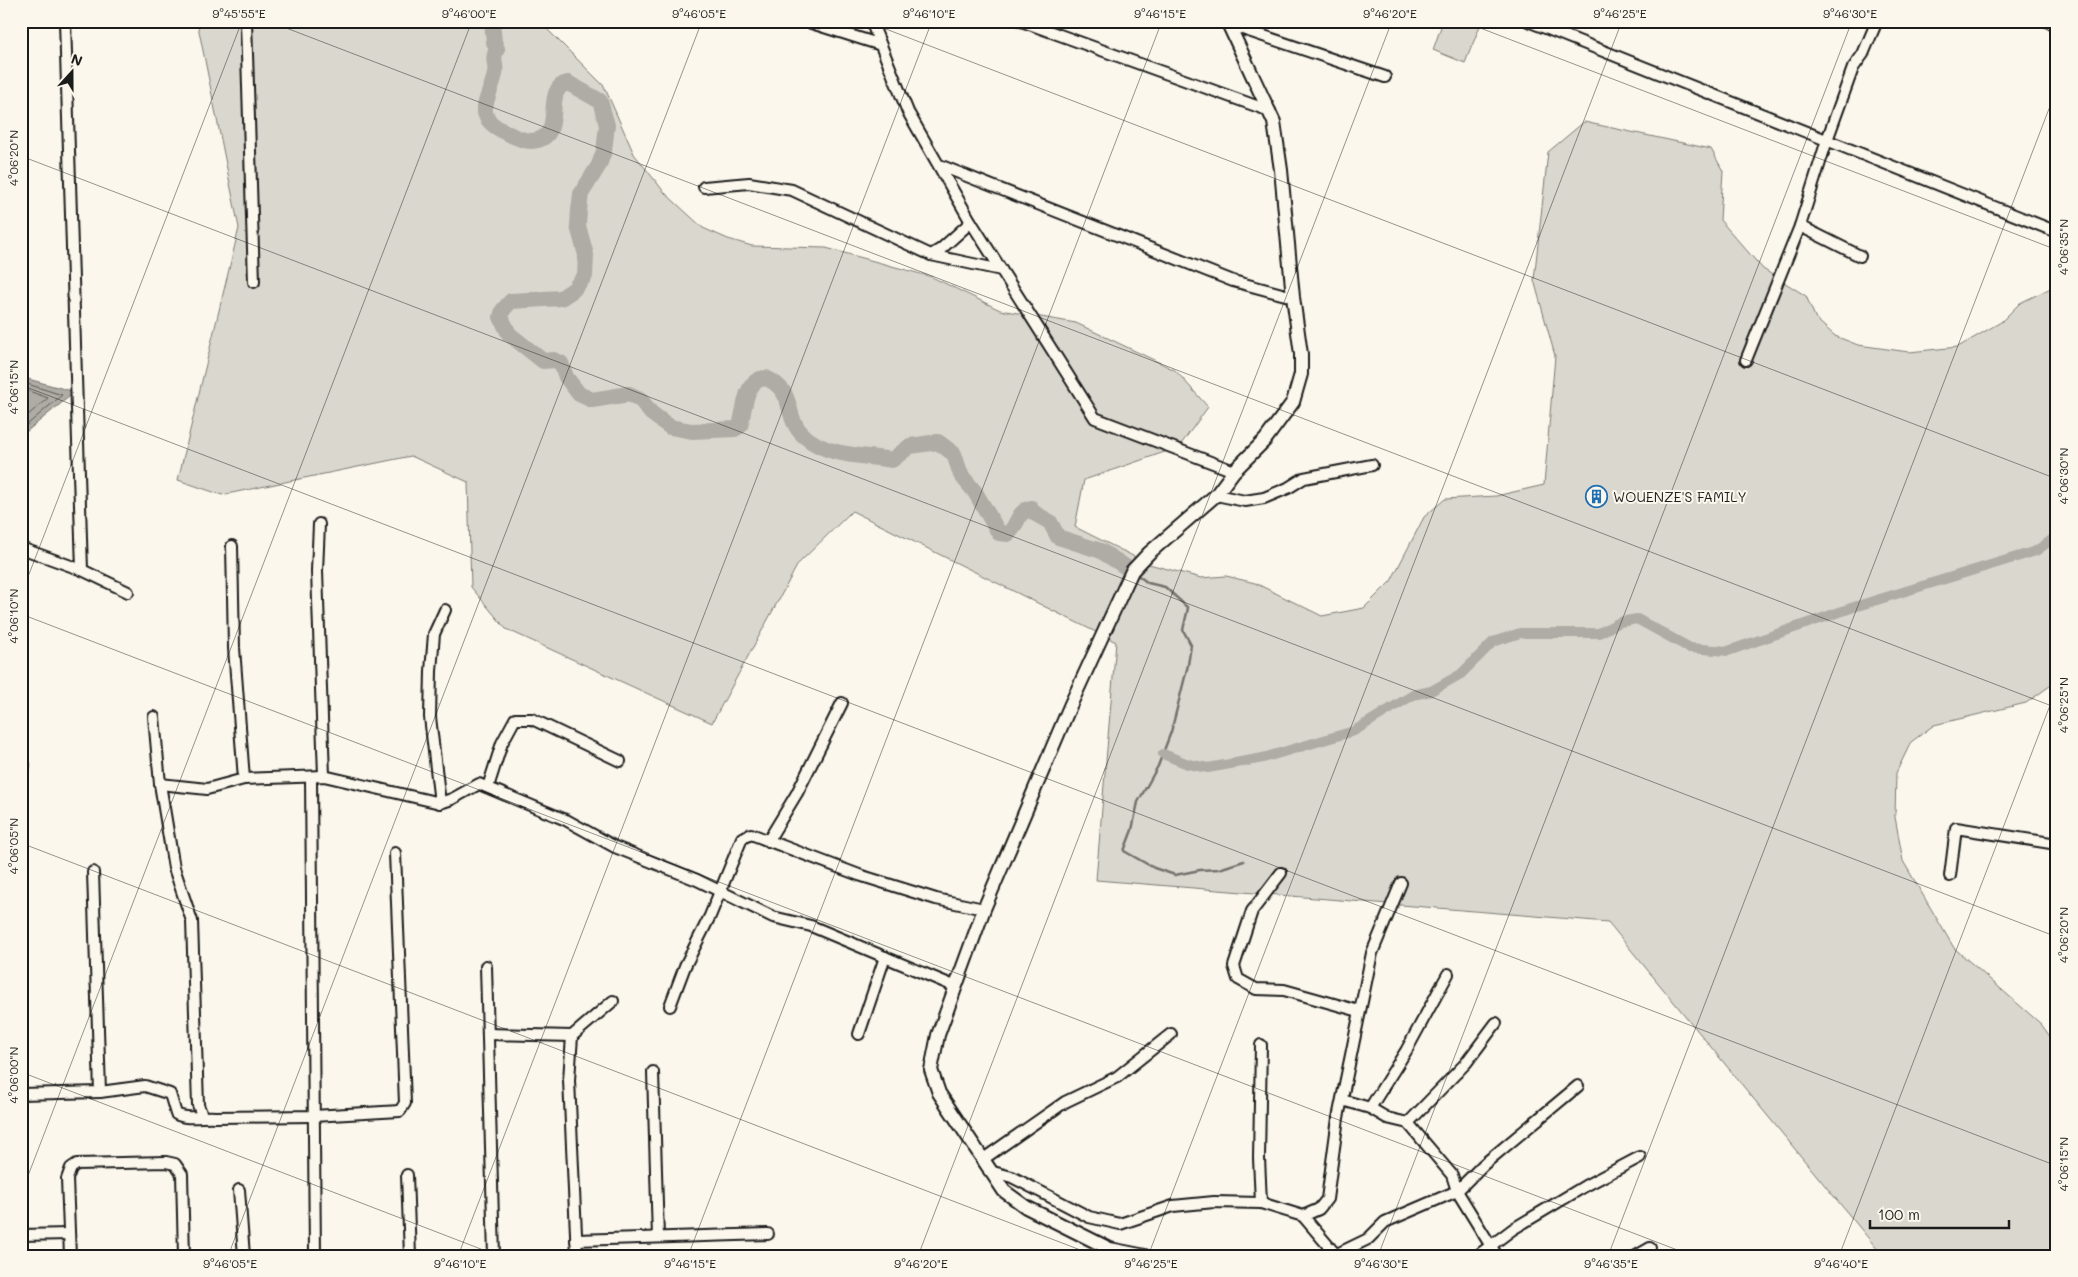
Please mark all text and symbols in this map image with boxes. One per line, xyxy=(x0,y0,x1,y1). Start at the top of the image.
text: 9°45'55"E xyxy=(212,5,266,21)
text: 9°46'00"E xyxy=(442,5,496,21)
text: 9°46'05"E xyxy=(672,5,726,21)
text: 9°46'10"E xyxy=(903,5,955,21)
text: 9°46'15"E xyxy=(1134,5,1186,21)
text: 9°46'20"E xyxy=(1363,5,1417,21)
text: 9°46'25"E xyxy=(1593,5,1647,21)
text: 9°46'30"E xyxy=(1823,5,1877,21)
north arrow xyxy=(48,48,98,98)
text: N xyxy=(68,49,85,70)
text: 4°06'20"N xyxy=(5,130,21,186)
text: 4°06'35"N xyxy=(2055,219,2071,275)
text: 4°06'15"N xyxy=(5,360,21,414)
text: 4°06'30"N xyxy=(2055,448,2071,504)
building icon: WOUENZE'S FAMILY xyxy=(1585,485,1609,509)
place label: WOUENZE'S FAMILY xyxy=(1613,487,1747,506)
text: 4°06'10"N xyxy=(5,589,21,643)
text: 4°06'25"N xyxy=(2055,677,2071,733)
text: 4°06'05"N xyxy=(5,818,21,874)
text: 4°06'20"N xyxy=(2055,907,2071,963)
text: 4°06'00"N xyxy=(5,1047,21,1103)
text: 4°06'15"N xyxy=(2055,1137,2071,1191)
scale bar xyxy=(1870,1197,2009,1229)
text: 100 m xyxy=(1878,1204,1920,1224)
text: 9°46'05"E xyxy=(203,1255,257,1271)
text: 9°46'10"E xyxy=(434,1255,486,1271)
text: 9°46'15"E xyxy=(664,1255,716,1271)
text: 9°46'20"E xyxy=(894,1255,948,1271)
text: 9°46'25"E xyxy=(1124,1255,1178,1271)
text: 9°46'30"E xyxy=(1354,1255,1408,1271)
text: 9°46'35"E xyxy=(1584,1255,1638,1271)
text: 9°46'40"E xyxy=(1814,1255,1868,1271)

